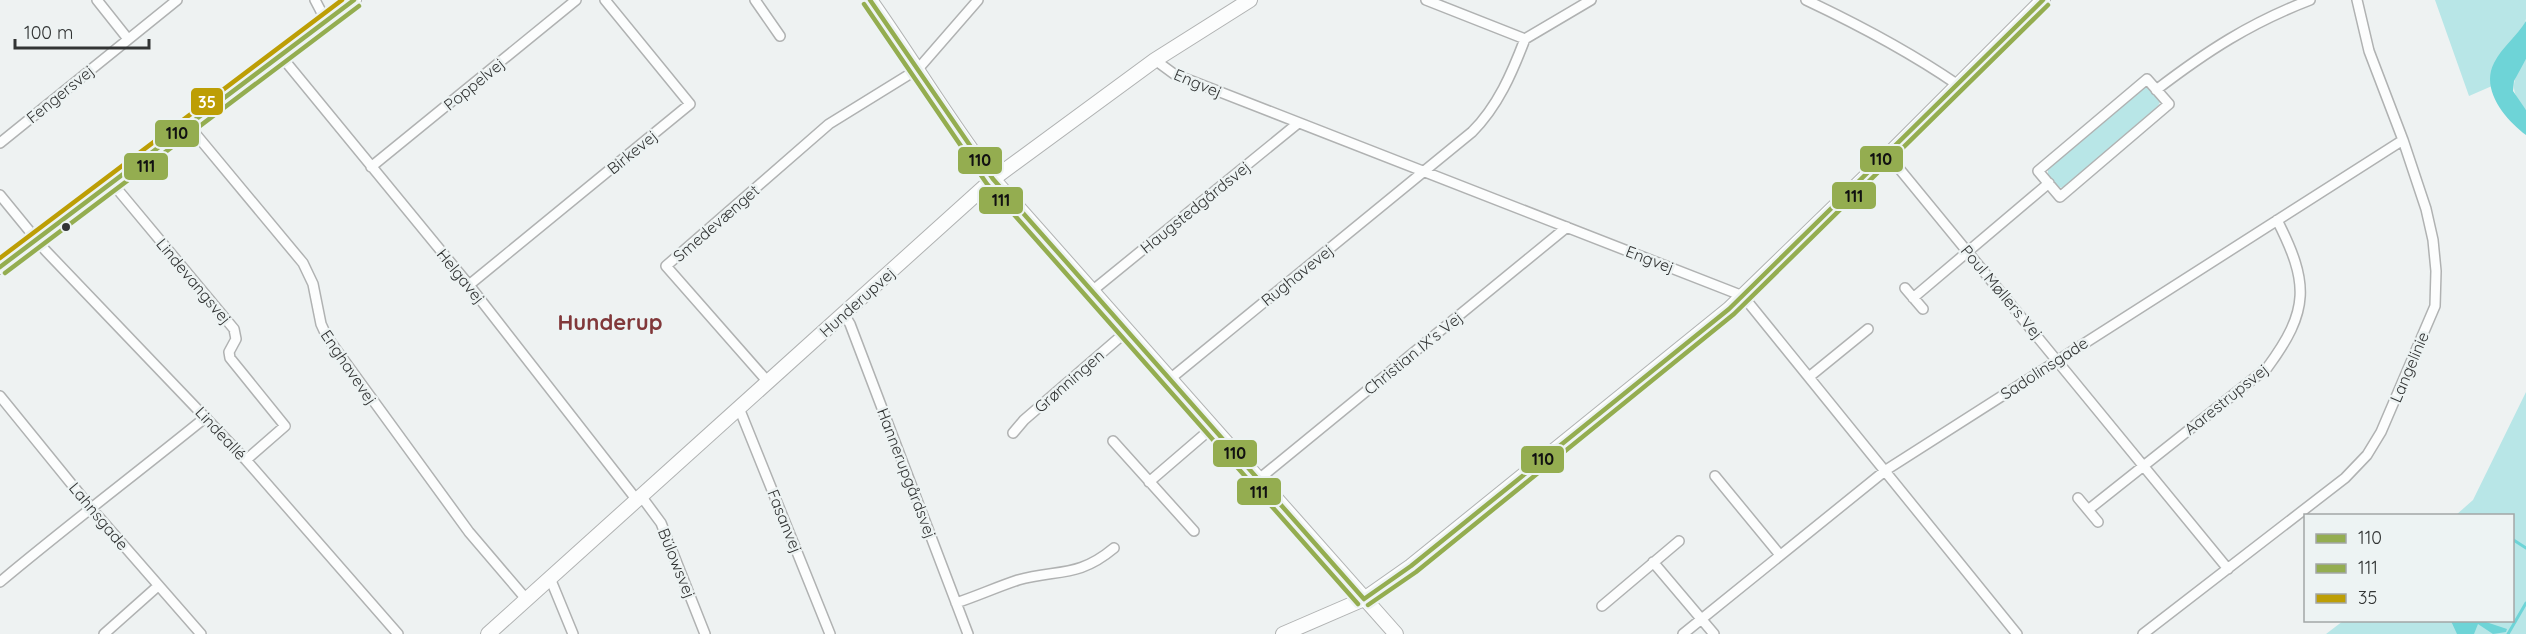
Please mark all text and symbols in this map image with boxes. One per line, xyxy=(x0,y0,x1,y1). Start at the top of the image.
scale bar xyxy=(15,12,148,50)
text: 100 m xyxy=(24,21,73,44)
street label: Poppelvej xyxy=(440,53,508,115)
street label: Fengersvej xyxy=(22,61,98,127)
street label: Engvej xyxy=(1171,64,1225,102)
line badge: 35 xyxy=(190,87,224,116)
text: 35 xyxy=(198,92,216,112)
line badge: 110 xyxy=(154,119,200,148)
text: 110 xyxy=(166,123,188,143)
street label: Birkevej xyxy=(603,126,661,178)
line badge: 110 xyxy=(1859,145,1904,173)
line badge: 110 xyxy=(957,146,1003,175)
text: 110 xyxy=(1870,149,1892,169)
text: 110 xyxy=(969,150,991,170)
line badge: 111 xyxy=(123,152,169,181)
text: 111 xyxy=(137,156,155,176)
street label: Haugstedgårdsvej xyxy=(1136,157,1254,257)
street label: Smedevænget xyxy=(669,180,763,266)
line badge: 111 xyxy=(1831,181,1877,210)
line badge: 111 xyxy=(978,186,1024,215)
text: 111 xyxy=(1845,186,1863,206)
text: 111 xyxy=(992,190,1010,210)
unlabelled marker xyxy=(60,221,72,233)
street label: Lindevangsvej xyxy=(152,234,236,328)
street label: Rughavevej xyxy=(1257,240,1337,310)
street label: Engvej xyxy=(1623,241,1677,277)
street label: Poul Møllers Vej xyxy=(1957,241,2047,343)
street label: Helgavej xyxy=(433,244,489,308)
street label: Hunderupvej xyxy=(815,263,899,341)
street label: Christian IX's Vej xyxy=(1360,307,1466,399)
district label: Hunderup xyxy=(558,308,662,336)
street label: Enghavevej xyxy=(317,326,381,408)
street label: Langelinie xyxy=(2385,329,2433,405)
street label: Sadolinsgade xyxy=(1997,332,2091,404)
street label: Grønningen xyxy=(1030,345,1108,417)
street label: Aarestrupsvej xyxy=(2180,359,2272,439)
street label: Lindeallé xyxy=(191,402,251,464)
street label: Hannerupgårdsvej xyxy=(873,405,941,541)
line badge: 110 xyxy=(1212,439,1258,468)
text: 110 xyxy=(1224,443,1246,463)
line badge: 110 xyxy=(1520,445,1565,474)
text: 110 xyxy=(1532,449,1554,469)
line badge: 111 xyxy=(1236,477,1282,506)
street label: Lahnsgade xyxy=(65,478,133,554)
text: 111 xyxy=(1250,482,1268,502)
street label: Fasanvej xyxy=(763,486,807,556)
legend xyxy=(2304,514,2514,622)
street label: Bülowsvej xyxy=(654,525,700,601)
text: 110 xyxy=(2358,526,2382,549)
text: 111 xyxy=(2358,556,2378,579)
text: 35 xyxy=(2358,586,2377,609)

